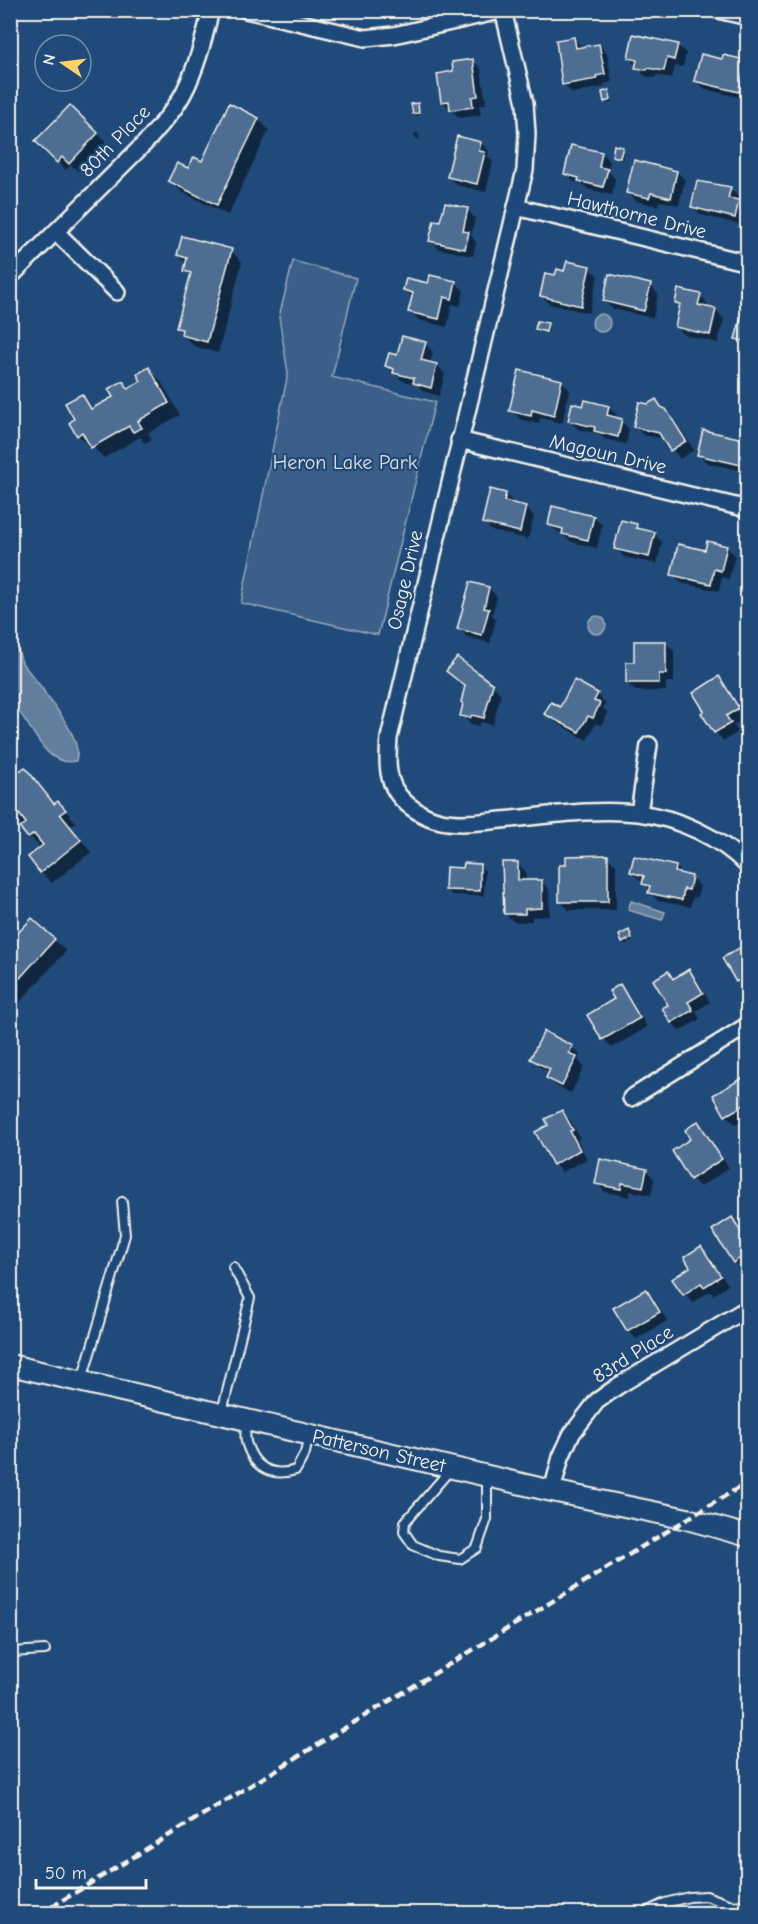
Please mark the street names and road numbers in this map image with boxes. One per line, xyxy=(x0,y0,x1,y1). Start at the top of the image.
street label: 80th Place xyxy=(75,100,155,182)
street label: Hawthorne Drive xyxy=(565,187,709,243)
street label: Magoun Drive xyxy=(547,429,669,479)
street label: Osage Drive xyxy=(382,528,428,632)
street label: 83rd Place xyxy=(588,1320,678,1388)
street label: Patterson Street xyxy=(310,1424,449,1478)

